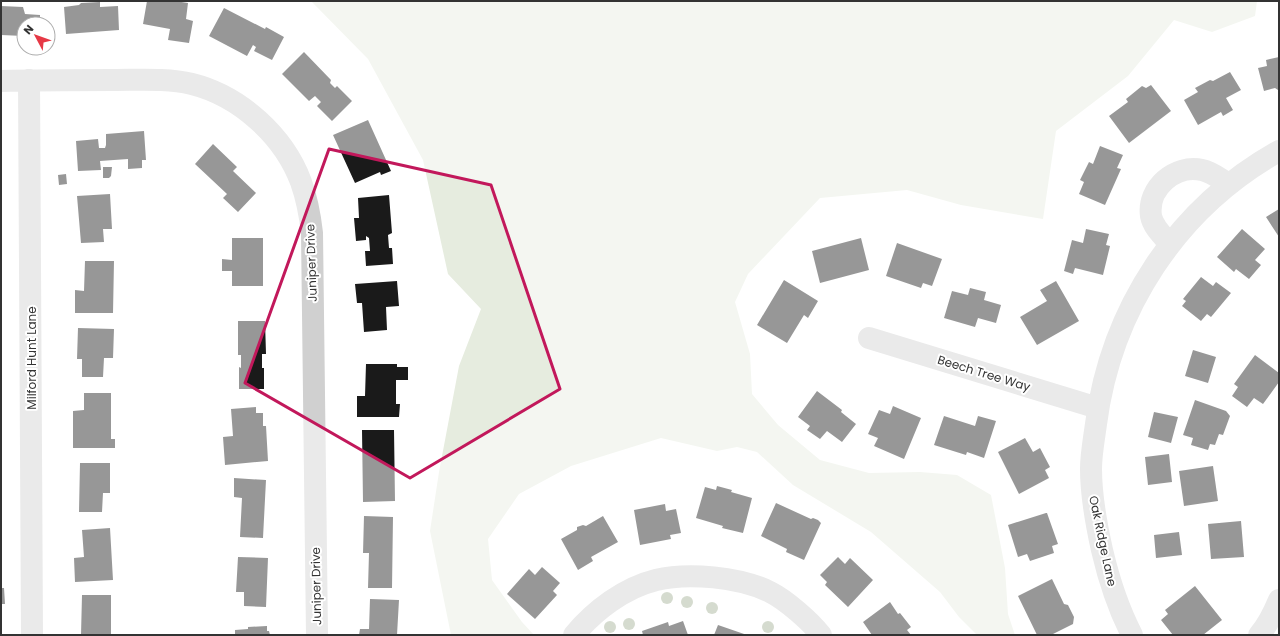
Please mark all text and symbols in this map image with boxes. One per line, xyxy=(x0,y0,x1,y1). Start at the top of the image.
north arrow xyxy=(16,16,56,56)
text: N xyxy=(20,21,37,38)
street label: Juniper Drive xyxy=(301,224,321,302)
street label: Milford Hunt Lane xyxy=(23,306,40,410)
street label: Beech Tree Way xyxy=(936,351,1033,395)
street label: Oak Ridge Lane xyxy=(1085,494,1121,588)
street label: Juniper Drive xyxy=(307,547,325,625)

